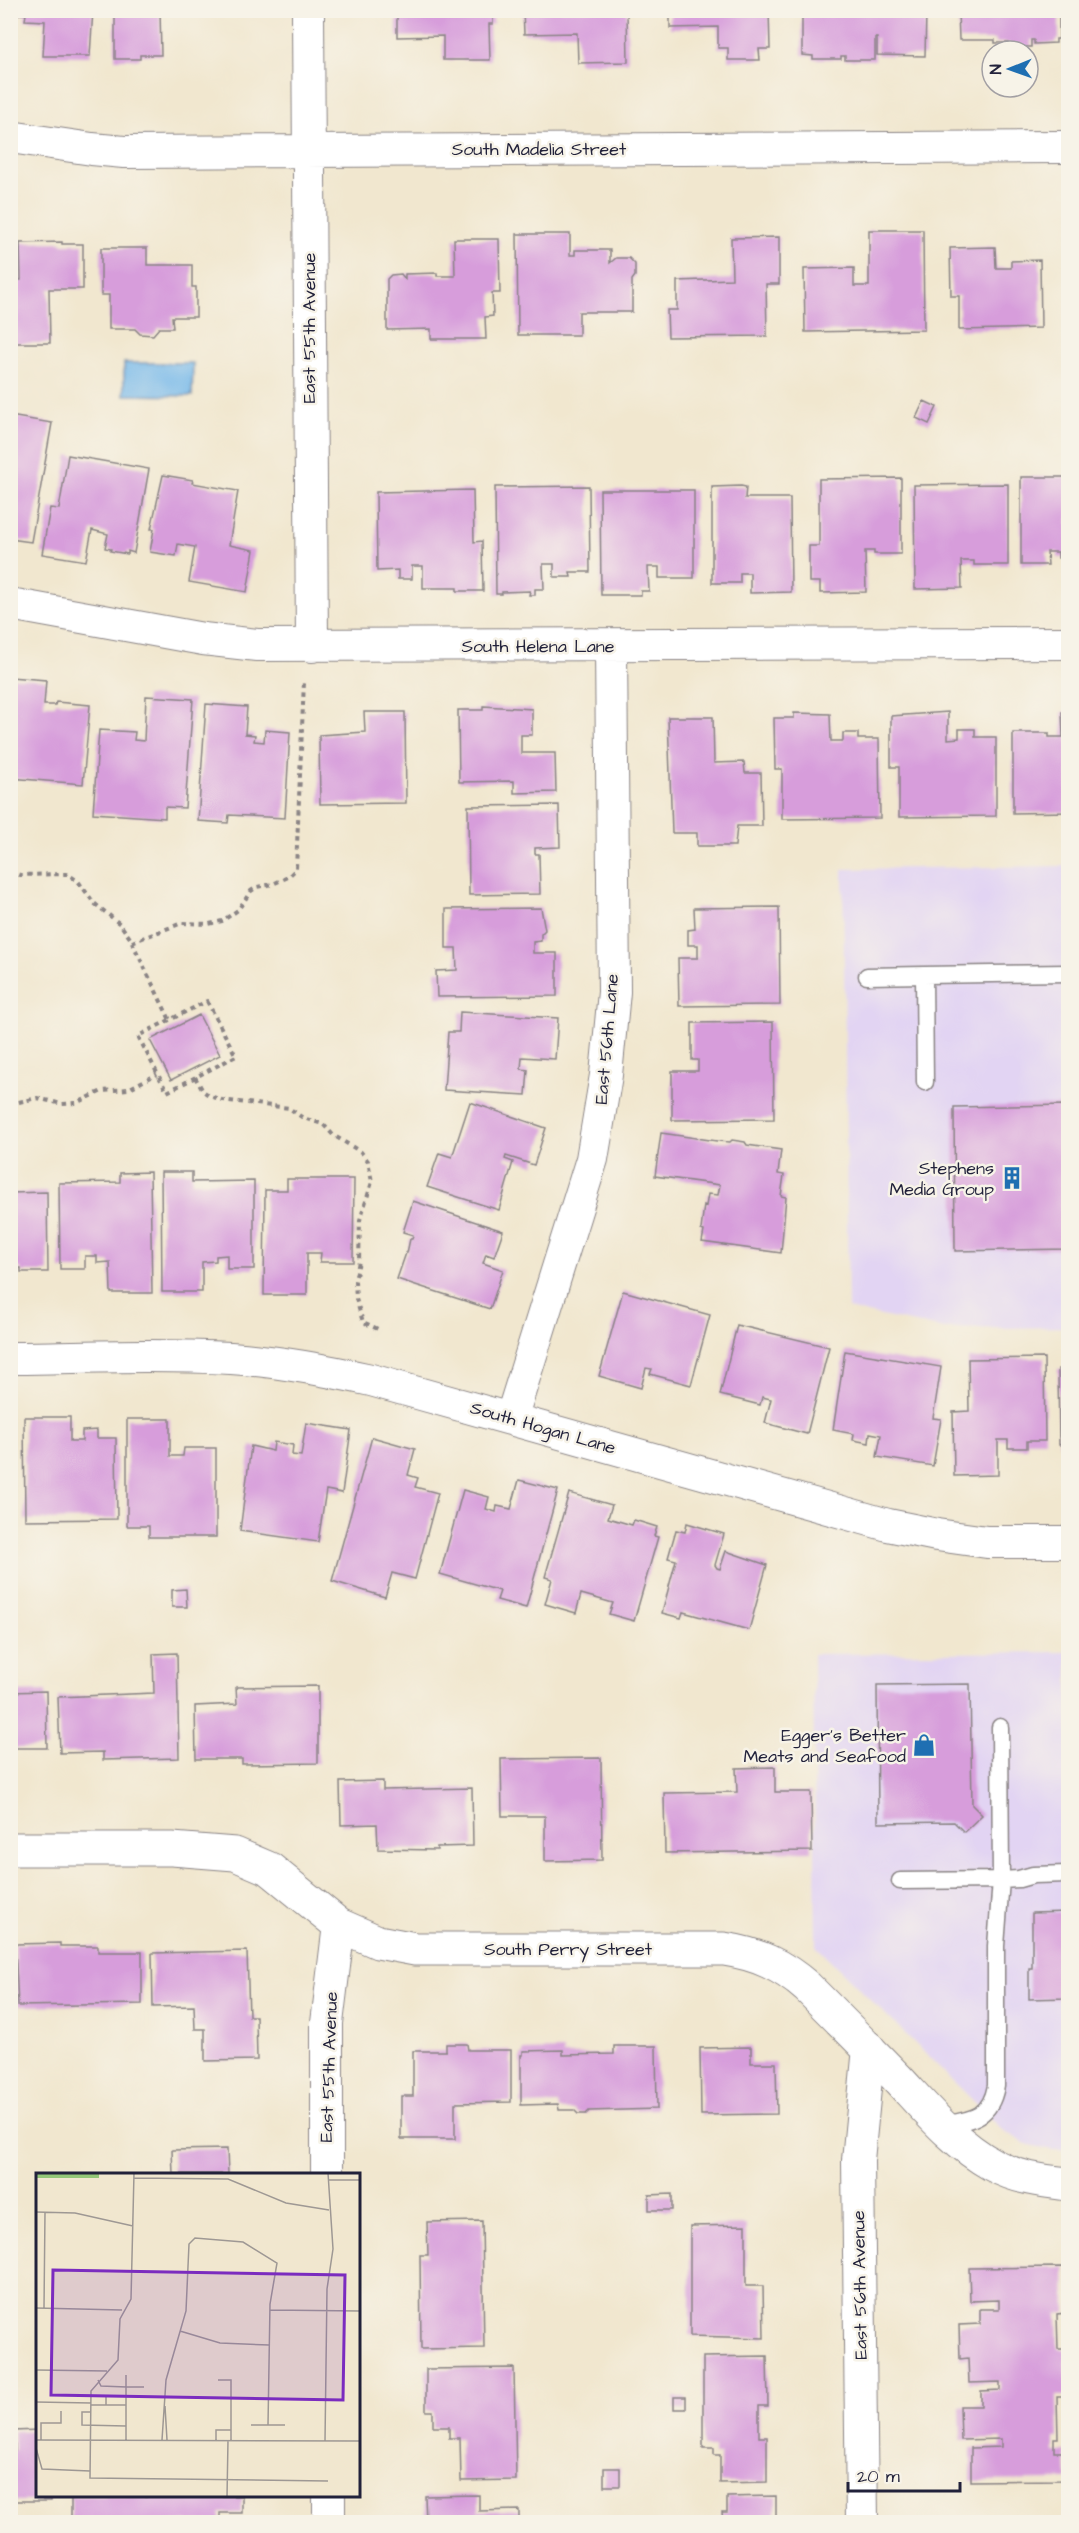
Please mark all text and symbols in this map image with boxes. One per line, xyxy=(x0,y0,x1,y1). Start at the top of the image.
north arrow xyxy=(980,39,1040,99)
text: N xyxy=(985,64,1007,74)
street label: South Madelia Street xyxy=(452,137,627,162)
street label: East 55th Avenue xyxy=(297,252,322,403)
street label: South Helena Lane xyxy=(461,634,615,659)
street label: East 56th Lane xyxy=(589,972,625,1105)
place label: Stephens Media Group xyxy=(889,1156,994,1202)
building icon: Stephens Media Group xyxy=(999,1165,1025,1191)
street label: South Hogan Lane xyxy=(467,1395,619,1462)
place label: Egger's Better Meats and Seafood xyxy=(743,1723,906,1769)
shop icon: Egger's Better Meats and Seafood xyxy=(911,1732,937,1758)
street label: South Perry Street xyxy=(484,1937,653,1963)
street label: East 55th Avenue xyxy=(314,1991,344,2143)
inset map xyxy=(36,2173,360,2497)
street label: East 56th Avenue xyxy=(846,2210,874,2360)
scale bar xyxy=(848,2455,960,2493)
text: 20 m xyxy=(857,2464,900,2489)

